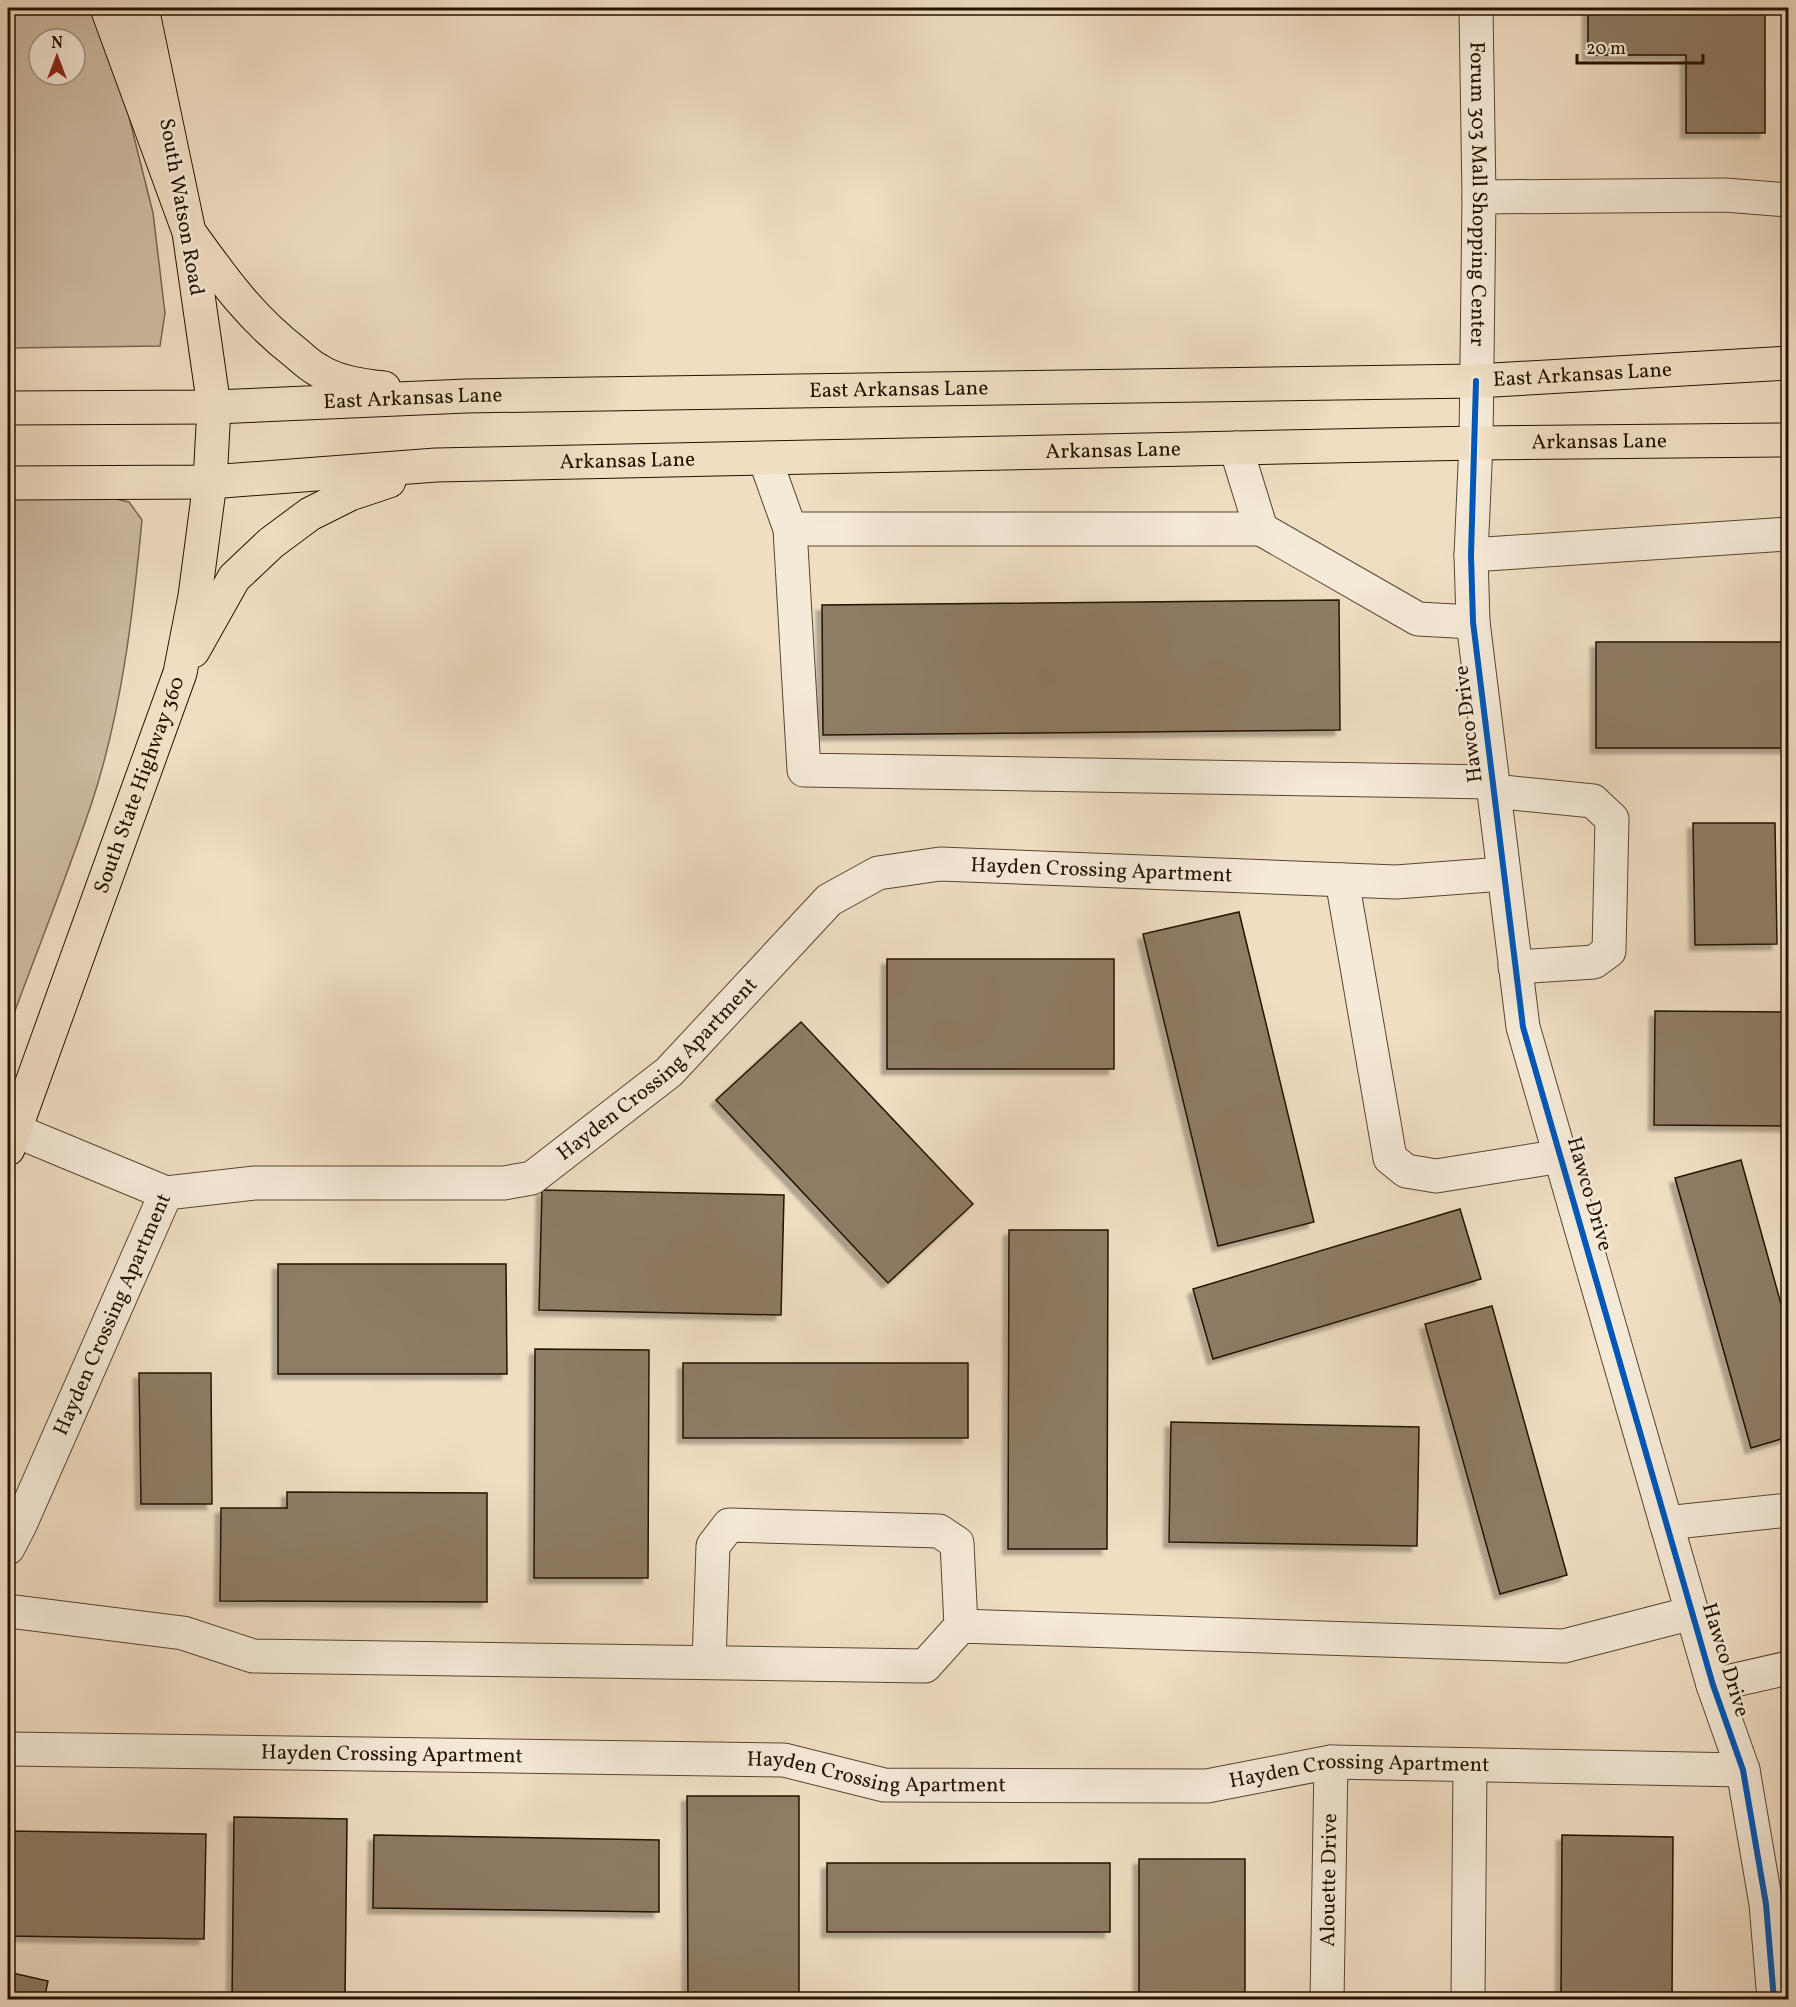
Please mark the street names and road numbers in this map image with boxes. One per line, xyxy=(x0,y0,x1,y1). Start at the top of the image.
street label: Forum 303 Mall Shopping Center xyxy=(1462,41,1494,347)
street label: South Watson Road xyxy=(151,116,211,298)
street label: East Arkansas Lane xyxy=(1492,355,1673,394)
street label: East Arkansas Lane xyxy=(809,374,989,405)
street label: East Arkansas Lane xyxy=(323,381,503,417)
street label: Arkansas Lane xyxy=(1531,427,1667,457)
street label: Arkansas Lane xyxy=(1045,435,1181,467)
street label: Arkansas Lane xyxy=(559,445,695,477)
street label: Hawco Drive xyxy=(1447,664,1491,784)
street label: South State Highway 360 xyxy=(87,672,192,898)
street label: Hayden Crossing Apartment xyxy=(970,851,1233,890)
street label: Hayden Crossing Apartment xyxy=(551,971,764,1168)
street label: Hawco Drive xyxy=(1559,1133,1619,1255)
street label: Hayden Crossing Apartment xyxy=(47,1189,179,1440)
street label: Hawco Drive xyxy=(1694,1599,1756,1721)
street label: Hayden Crossing Apartment xyxy=(261,1738,523,1771)
street label: Hayden Crossing Apartment xyxy=(747,1745,1006,1800)
street label: Hayden Crossing Apartment xyxy=(1227,1747,1490,1796)
street label: Alouette Drive xyxy=(1313,1813,1345,1947)

